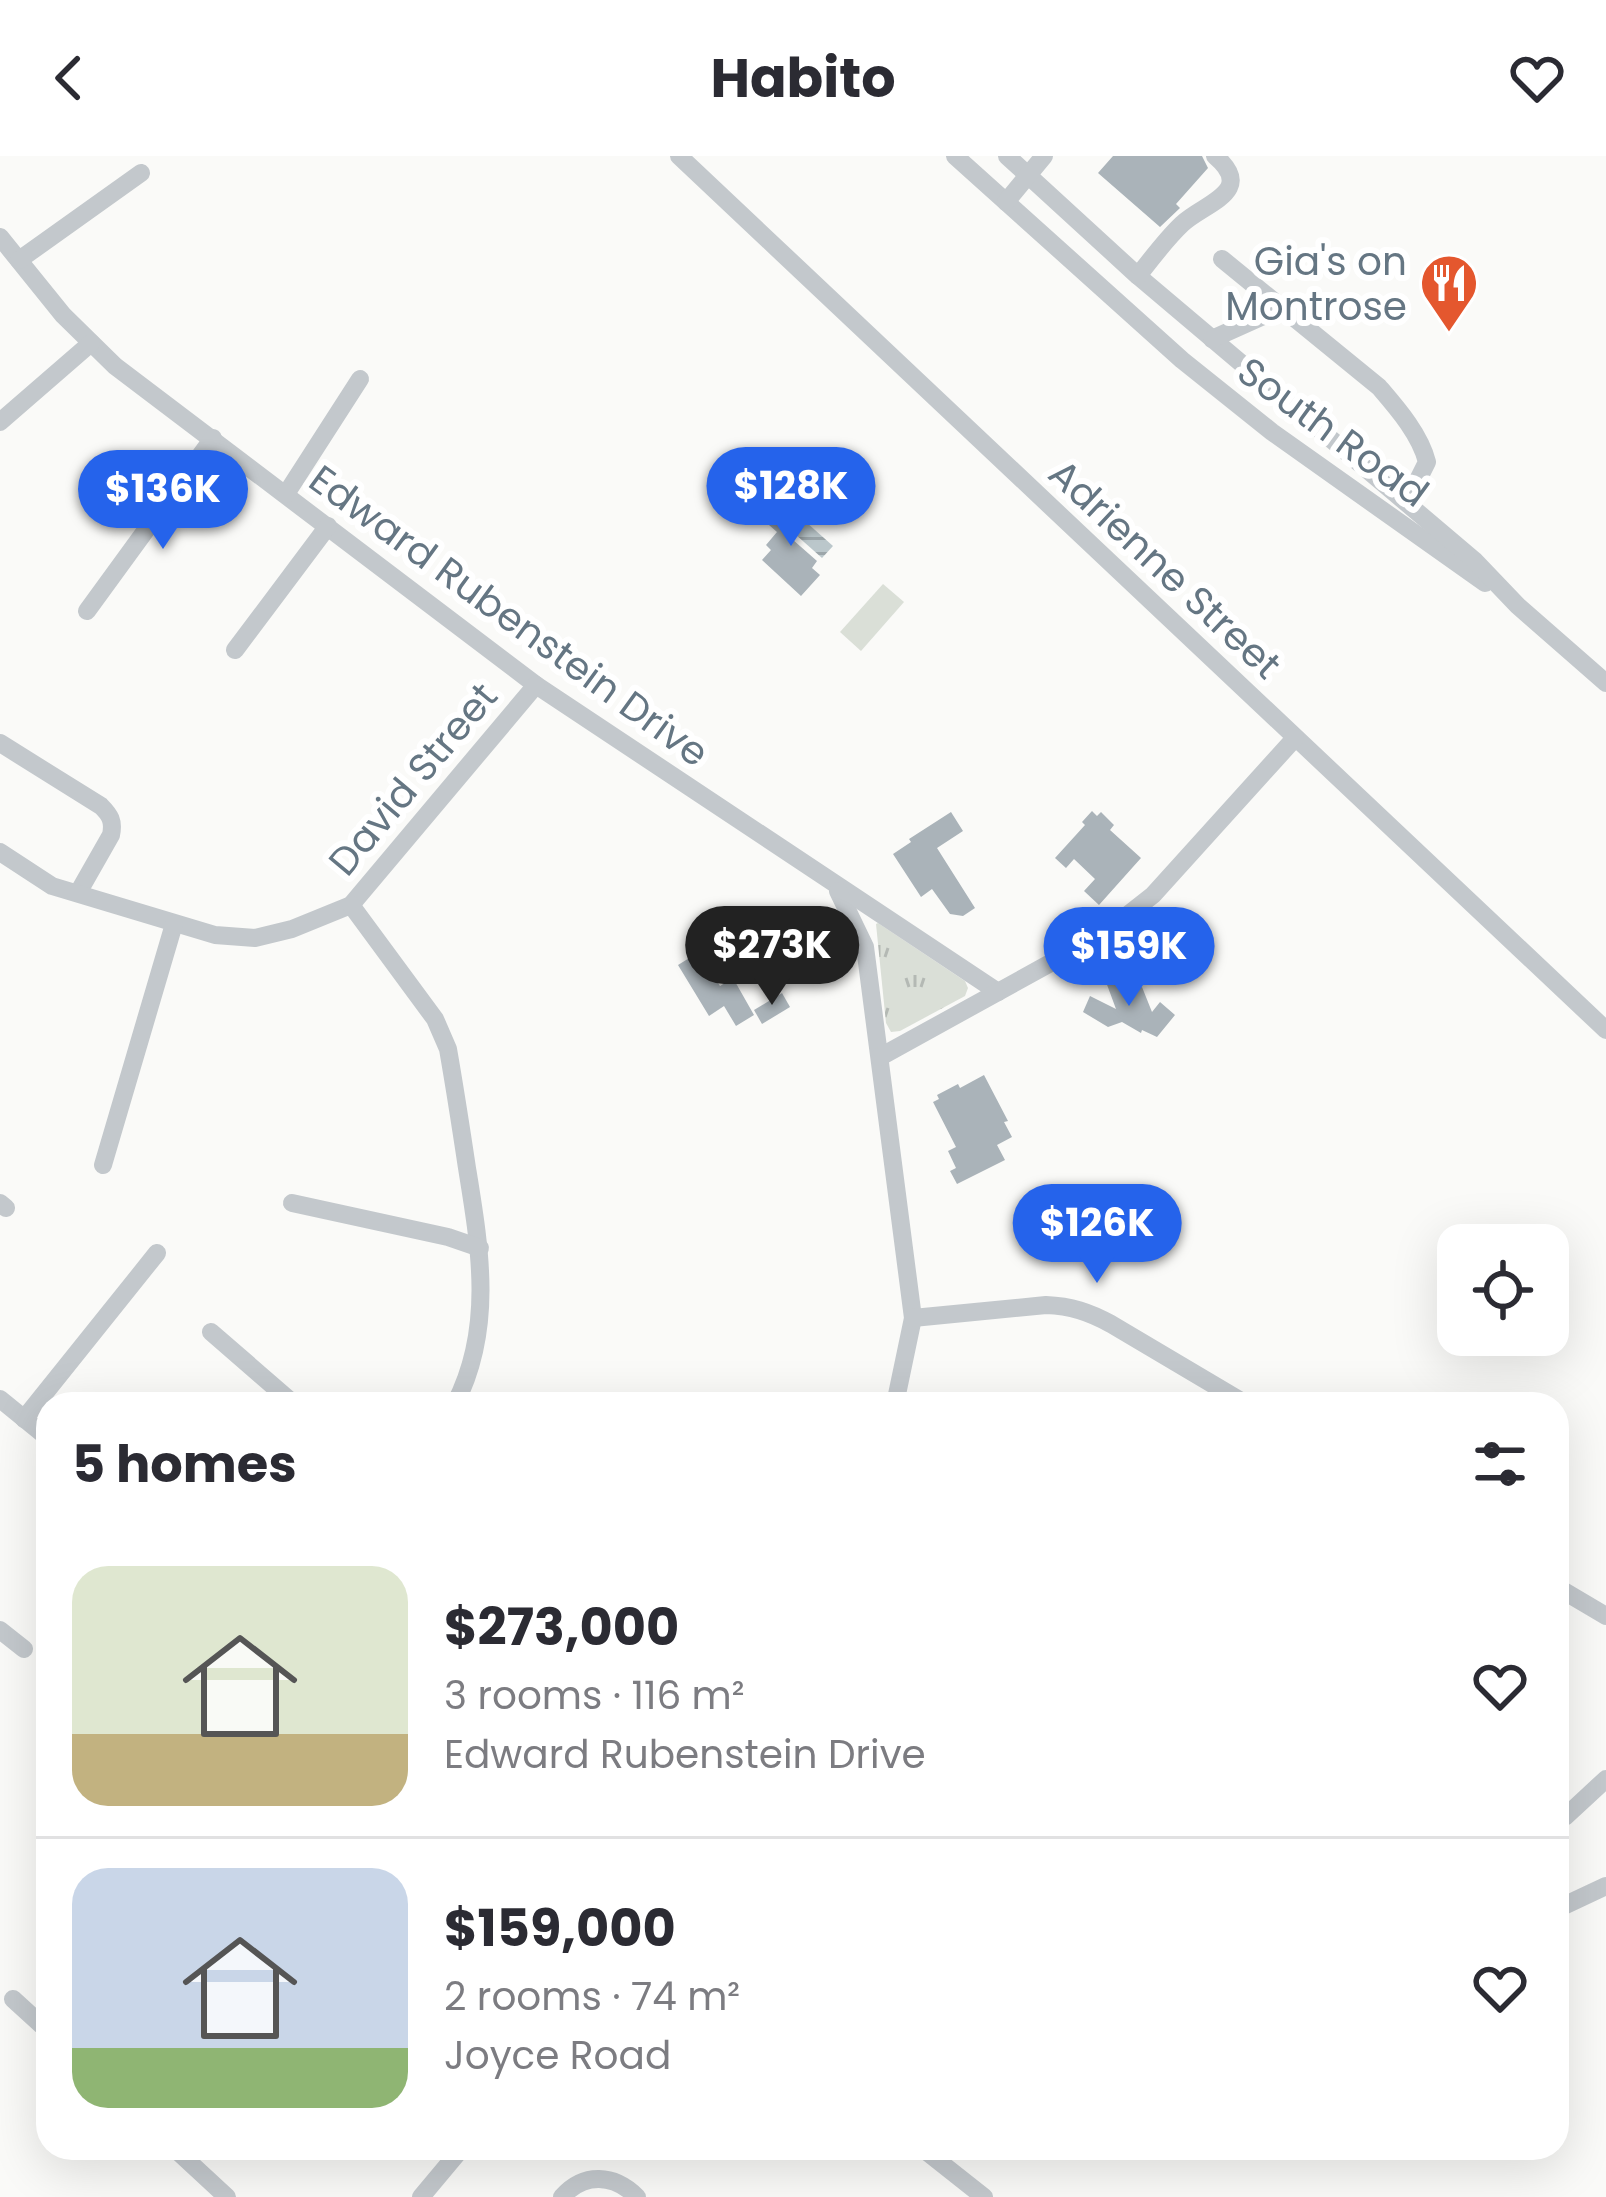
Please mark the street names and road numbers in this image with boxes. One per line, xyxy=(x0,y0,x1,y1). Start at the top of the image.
street label: South Road xyxy=(1226,344,1440,520)
street label: Adrienne Street xyxy=(1037,447,1293,691)
street label: Edward Rubenstein Drive xyxy=(298,452,720,780)
street label: David Street xyxy=(316,671,510,887)

